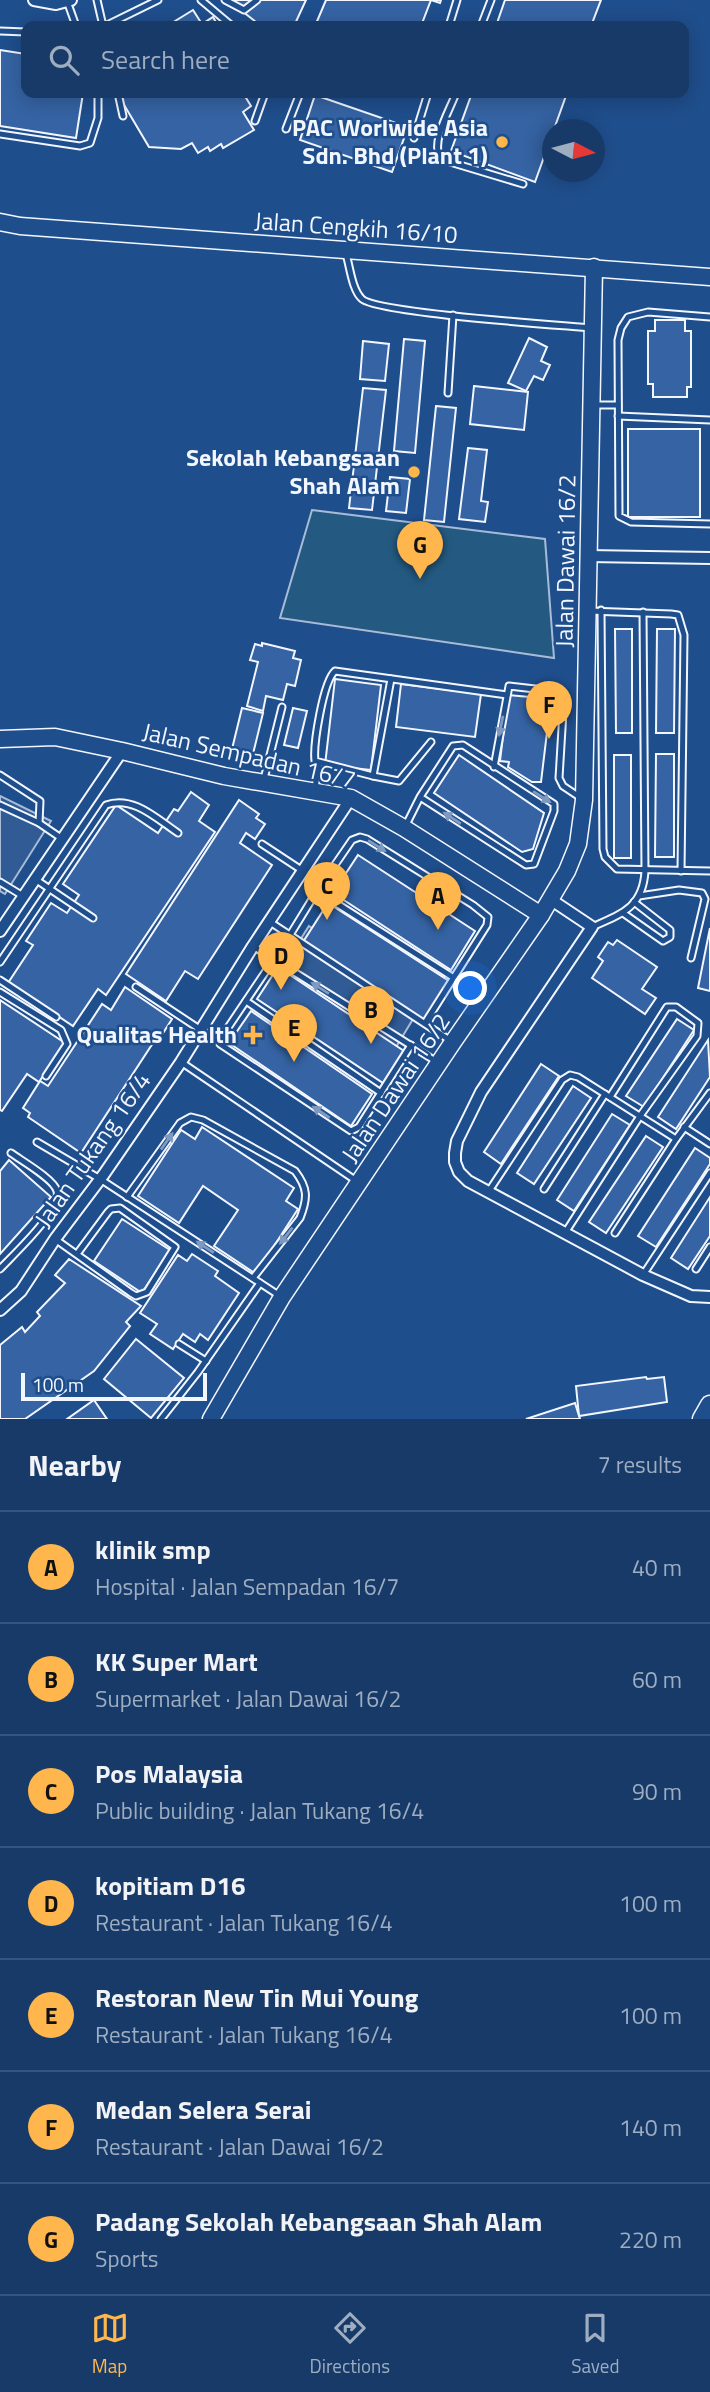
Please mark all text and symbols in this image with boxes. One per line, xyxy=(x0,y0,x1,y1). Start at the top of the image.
search box xyxy=(21,21,689,98)
text: Search here xyxy=(101,40,230,79)
icon: search xyxy=(45,41,83,79)
place label: PAC Worlwide Asia Sdn. Bhd (Plant 1) xyxy=(292,109,488,173)
north arrow xyxy=(542,119,605,182)
marker: PAC Worlwide Asia Sdn. Bhd (Plant 1) xyxy=(494,134,510,150)
street label: Jalan Cengkih 16/10 xyxy=(253,202,459,252)
place label: Sekolah Kebangsaan Shah Alam xyxy=(186,439,400,503)
marker: Sekolah Kebangsaan Shah Alam xyxy=(406,464,422,480)
street label: Jalan Dawai 16/2 xyxy=(545,474,585,648)
pin: G xyxy=(397,521,443,579)
pin: F xyxy=(526,681,572,739)
street label: Jalan Sempadan 16/7 xyxy=(139,713,359,797)
one-way arrow xyxy=(495,715,506,737)
one-way arrow xyxy=(533,790,552,803)
one-way arrow xyxy=(443,812,462,825)
one-way arrow xyxy=(368,839,387,852)
pin: C xyxy=(304,862,350,920)
pin: A xyxy=(415,872,461,930)
pin: D xyxy=(258,932,304,990)
your location xyxy=(453,971,487,1005)
one-way arrow xyxy=(310,981,329,994)
pin: B xyxy=(348,986,394,1044)
pin: E xyxy=(271,1004,317,1062)
street label: Jalan Dawai 16/2 xyxy=(332,1006,459,1169)
place label: Qualitas Health xyxy=(76,1016,237,1052)
marker: Qualitas Health xyxy=(243,1025,263,1045)
street label: Jalan Tukang 16/4 xyxy=(25,1065,159,1234)
one-way arrow xyxy=(311,1105,331,1118)
one-way arrow xyxy=(160,1132,174,1150)
one-way arrow xyxy=(279,1227,293,1245)
one-way arrow xyxy=(195,1241,214,1254)
scale bar xyxy=(21,1370,206,1402)
text: 100 m xyxy=(32,1370,84,1399)
text: Nearby xyxy=(28,1442,121,1488)
text: 7 results xyxy=(598,1447,682,1482)
text: klinik smp xyxy=(95,1530,211,1569)
text: A xyxy=(44,1550,58,1585)
text: 40 m xyxy=(632,1550,682,1585)
text: Hospital · Jalan Sempadan 16/7 xyxy=(95,1569,399,1604)
text: KK Super Mart xyxy=(95,1642,258,1681)
text: B xyxy=(44,1662,58,1697)
text: 60 m xyxy=(632,1662,682,1697)
text: Supermarket · Jalan Dawai 16/2 xyxy=(95,1681,401,1716)
text: Pos Malaysia xyxy=(95,1754,243,1793)
text: C xyxy=(45,1774,57,1809)
text: 90 m xyxy=(632,1774,682,1809)
text: Public building · Jalan Tukang 16/4 xyxy=(95,1793,424,1828)
text: kopitiam D16 xyxy=(95,1866,246,1905)
text: D xyxy=(44,1886,58,1921)
text: 100 m xyxy=(619,1886,682,1921)
text: Restaurant · Jalan Tukang 16/4 xyxy=(95,1905,393,1940)
text: Restoran New Tin Mui Young xyxy=(95,1978,418,2017)
text: E xyxy=(45,1998,57,2033)
text: 100 m xyxy=(619,1998,682,2033)
text: Restaurant · Jalan Tukang 16/4 xyxy=(95,2017,393,2052)
text: Medan Selera Serai xyxy=(95,2090,312,2129)
text: F xyxy=(45,2110,57,2145)
text: 140 m xyxy=(619,2110,682,2145)
text: Restaurant · Jalan Dawai 16/2 xyxy=(95,2129,384,2164)
text: Padang Sekolah Kebangsaan Shah Alam xyxy=(95,2202,542,2241)
text: G xyxy=(44,2222,58,2257)
text: 220 m xyxy=(619,2222,682,2257)
text: Sports xyxy=(95,2241,158,2276)
tab: Map xyxy=(91,2309,129,2380)
tab: Directions xyxy=(310,2309,390,2380)
tab: Saved xyxy=(571,2309,619,2380)

